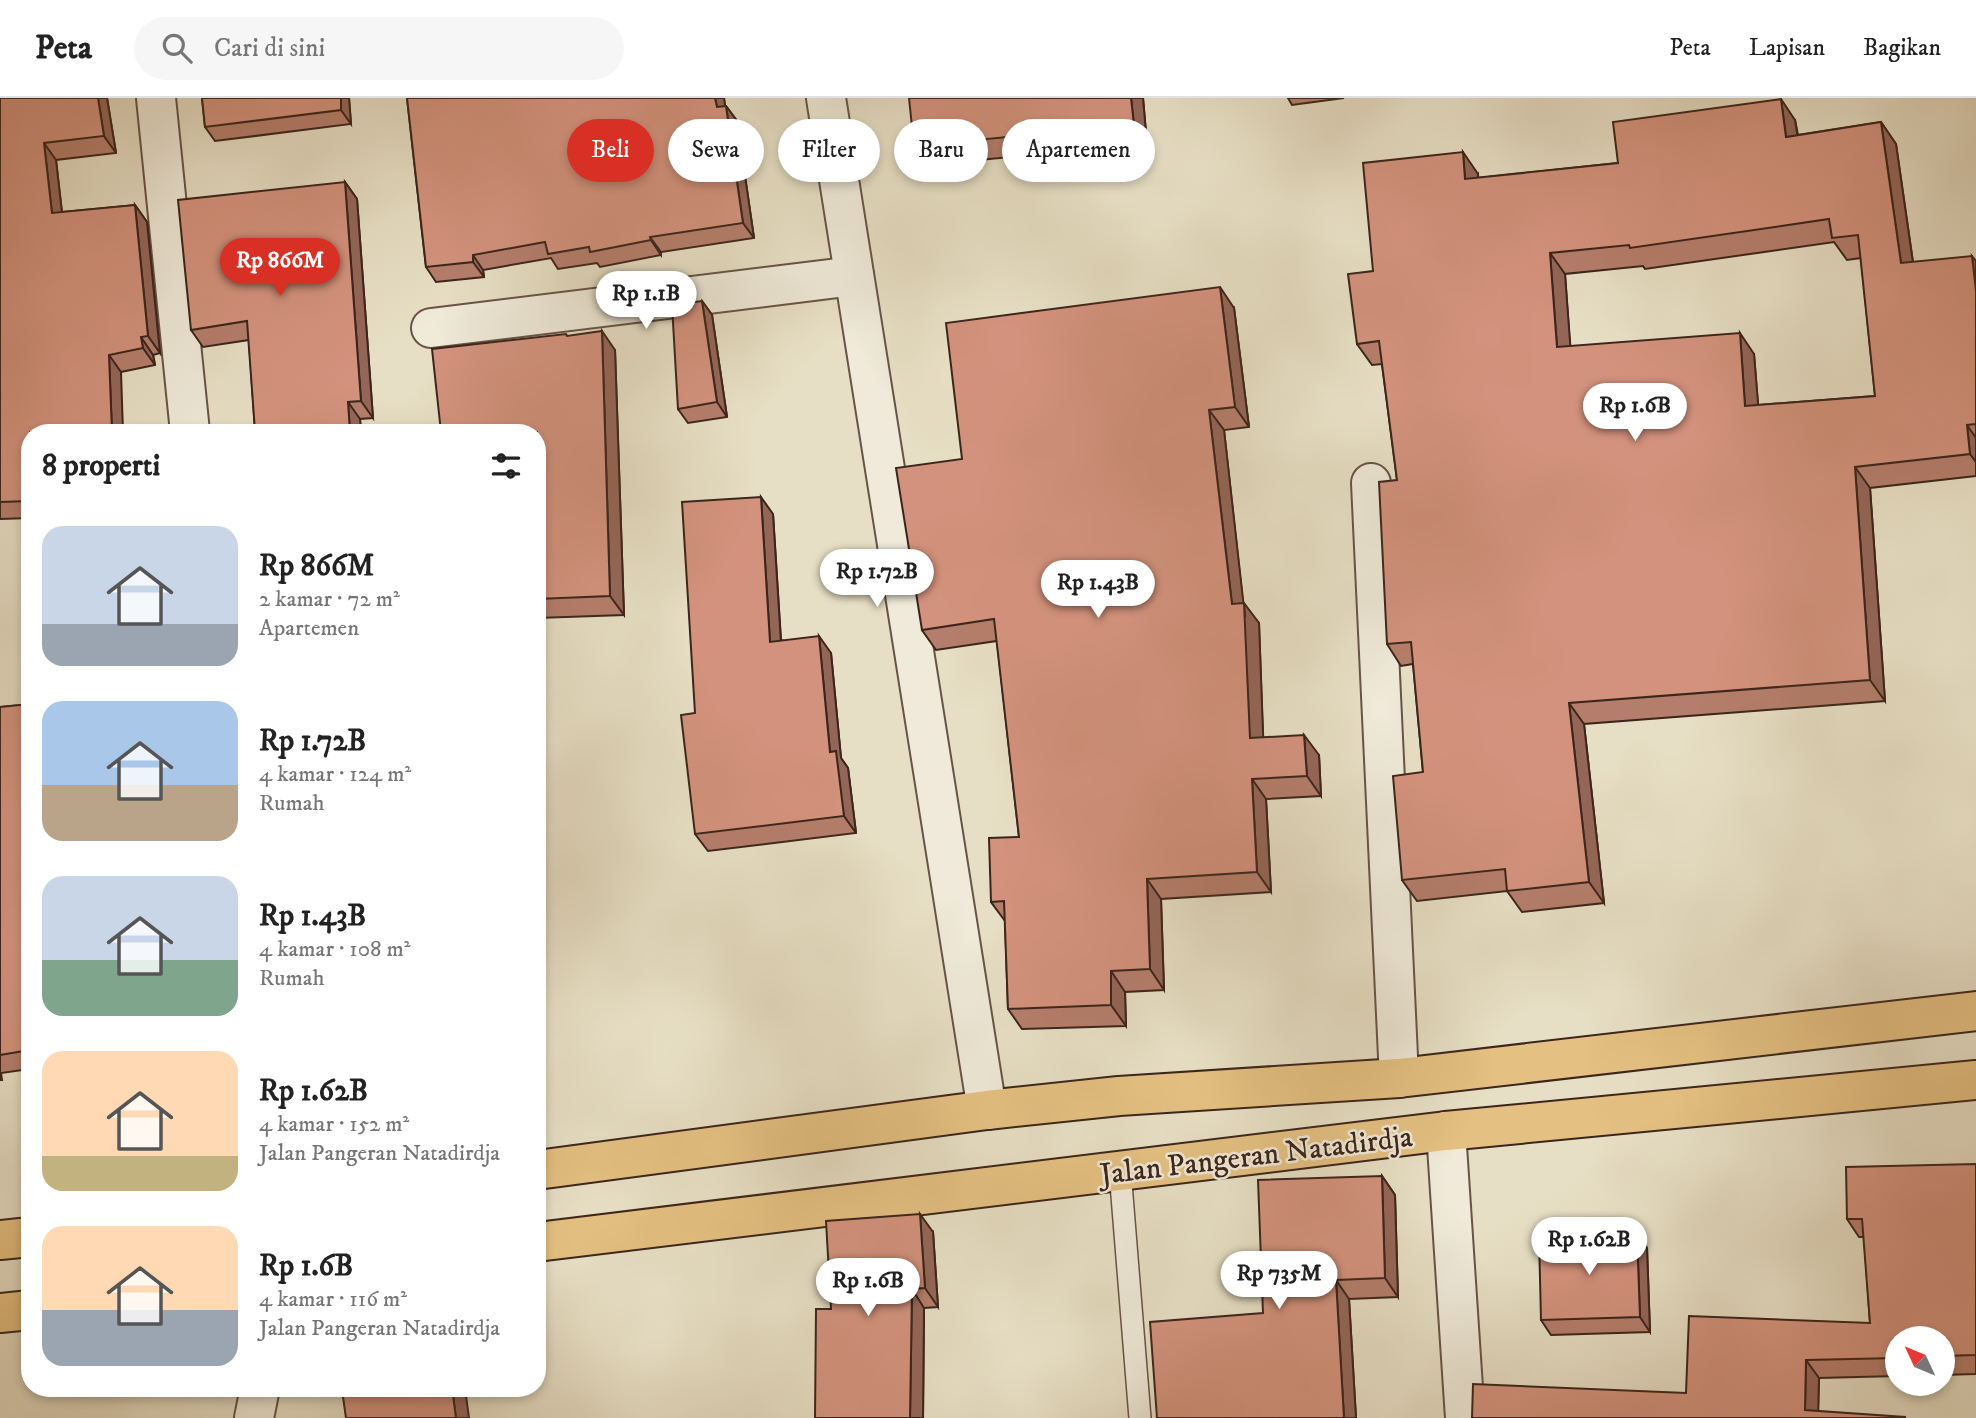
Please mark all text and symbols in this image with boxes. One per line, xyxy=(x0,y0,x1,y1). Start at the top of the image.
search box xyxy=(134,17,624,80)
text: Peta xyxy=(35,28,92,69)
icon: search xyxy=(158,29,196,67)
text: Cari di sini xyxy=(214,32,325,65)
text: Peta xyxy=(1669,33,1711,63)
text: Lapisan xyxy=(1749,33,1825,63)
text: Bagikan xyxy=(1863,33,1941,63)
chip: Beli xyxy=(567,119,654,182)
chip: Sewa xyxy=(668,119,764,182)
chip: Filter xyxy=(778,119,880,182)
chip: Baru xyxy=(894,119,988,182)
chip: Apartemen xyxy=(1002,119,1155,182)
pin: Rp 866M xyxy=(215,238,345,298)
text: Rp 866M xyxy=(236,246,324,275)
pin: Rp 1.1B xyxy=(581,272,711,331)
text: Rp 1.1B xyxy=(612,279,680,308)
pin: Rp 1.6B xyxy=(1570,384,1700,443)
text: Rp 1.6B xyxy=(1599,391,1671,420)
icon: filters xyxy=(487,447,525,485)
text: 8 properti xyxy=(42,448,160,485)
text: Rp 866M xyxy=(259,548,374,585)
pin: Rp 1.72B xyxy=(805,550,949,609)
icon: home xyxy=(98,554,182,638)
text: Rp 1.72B xyxy=(836,557,918,586)
pin: Rp 1.43B xyxy=(1026,560,1170,620)
text: Rp 1.43B xyxy=(1057,568,1139,597)
text: 2 kamar · 72 m² xyxy=(259,585,400,614)
text: Apartemen xyxy=(259,614,359,643)
text: Rp 1.72B xyxy=(259,723,366,760)
icon: home xyxy=(98,729,182,813)
text: 4 kamar · 124 m² xyxy=(259,760,411,789)
text: Rumah xyxy=(259,789,325,818)
text: Rp 1.43B xyxy=(259,898,366,935)
icon: home xyxy=(98,904,182,988)
text: 4 kamar · 108 m² xyxy=(259,935,411,964)
text: Rumah xyxy=(259,964,325,993)
text: Rp 1.62B xyxy=(259,1073,368,1110)
icon: home xyxy=(98,1079,182,1163)
text: 4 kamar · 152 m² xyxy=(259,1110,409,1139)
street label: Jalan Pangeran Natadirdja xyxy=(1095,1119,1415,1194)
text: Jalan Pangeran Natadirdja xyxy=(259,1139,500,1168)
pin: Rp 1.62B xyxy=(1517,1218,1661,1277)
text: Rp 1.62B xyxy=(1547,1225,1631,1254)
text: Rp 1.6B xyxy=(259,1248,353,1285)
pin: Rp 735M xyxy=(1214,1252,1344,1311)
icon: home xyxy=(98,1254,182,1338)
pin: Rp 1.6B xyxy=(803,1258,933,1318)
text: Rp 735M xyxy=(1237,1259,1321,1288)
text: Rp 1.6B xyxy=(832,1266,904,1295)
text: 4 kamar · 116 m² xyxy=(259,1285,407,1314)
text: Jalan Pangeran Natadirdja xyxy=(259,1314,500,1343)
north arrow xyxy=(1885,1326,1955,1396)
map controls xyxy=(1885,1326,1955,1396)

